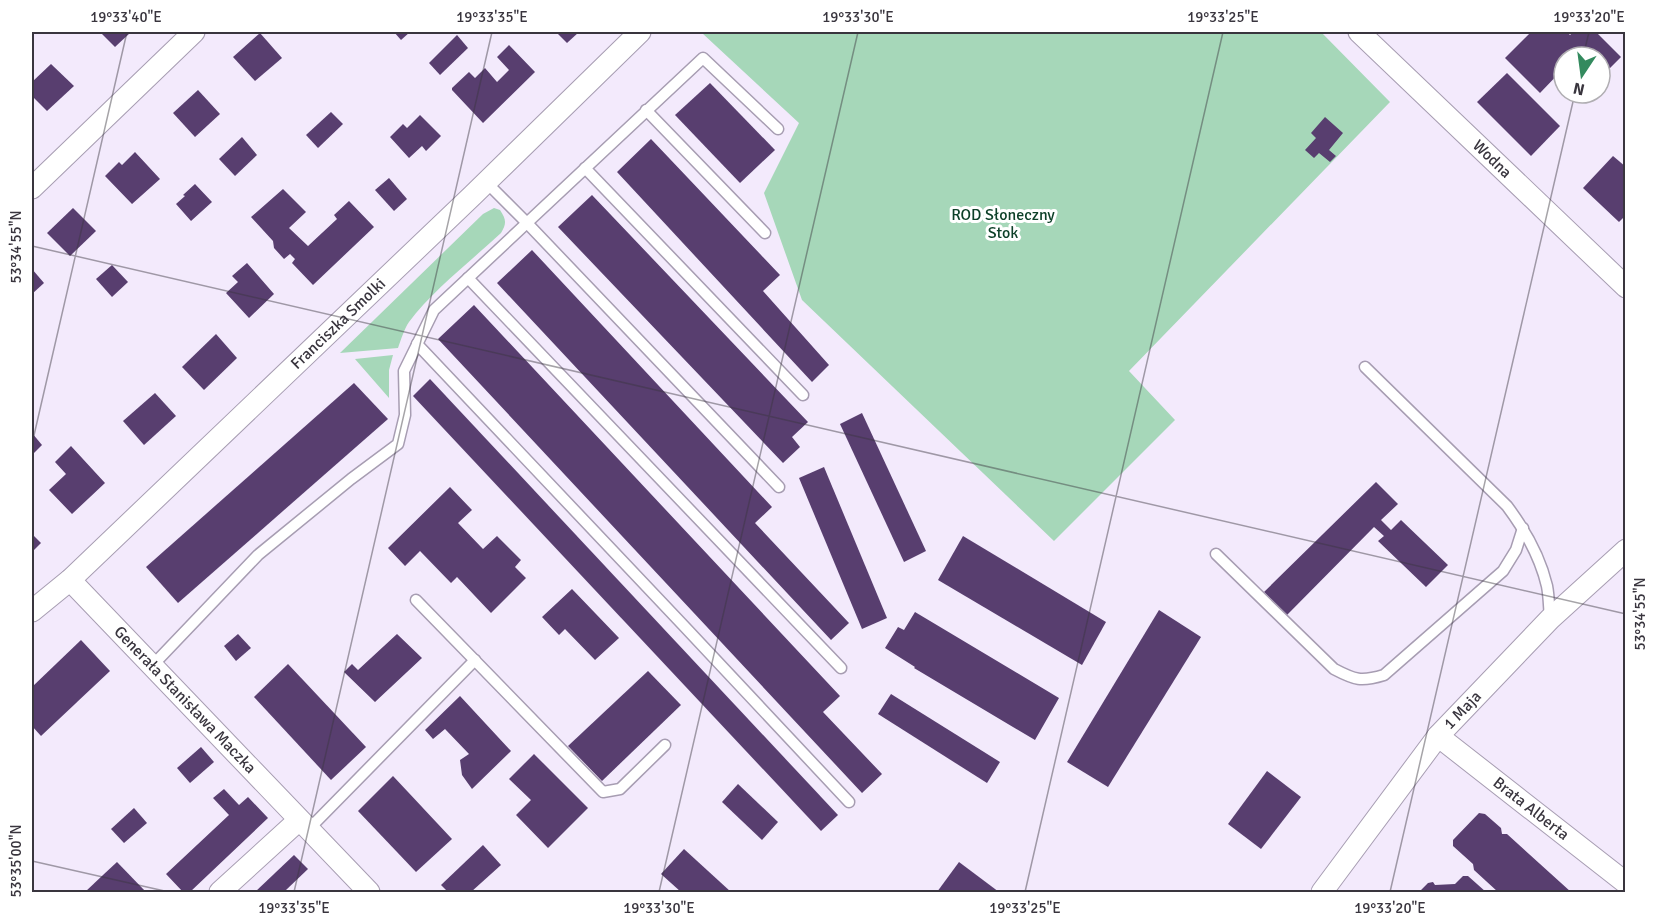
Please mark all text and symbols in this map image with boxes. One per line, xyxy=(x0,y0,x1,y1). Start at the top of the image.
text: 19°33'40"E xyxy=(90,8,162,26)
text: 19°33'35"E xyxy=(456,8,528,26)
text: 19°33'30"E xyxy=(822,8,894,26)
text: 19°33'25"E xyxy=(1187,8,1259,26)
text: 19°33'20"E xyxy=(1553,8,1625,26)
north arrow xyxy=(1552,45,1612,105)
text: N xyxy=(1571,78,1587,100)
street label: Wodna xyxy=(1468,136,1516,182)
park label: ROD Słoneczny Stok xyxy=(951,205,1055,243)
text: 53°34'55"N xyxy=(7,210,25,284)
street label: Franciszka Smolki xyxy=(287,274,390,374)
text: 53°34'55"N xyxy=(1631,577,1649,651)
street label: Generała Stanisława Maczka xyxy=(110,622,260,778)
street label: 1 Maja xyxy=(1440,687,1486,734)
street label: Brata Alberta xyxy=(1489,773,1573,845)
text: 53°35'00"N xyxy=(7,824,25,898)
text: 19°33'35"E xyxy=(258,899,330,917)
text: 19°33'30"E xyxy=(623,899,695,917)
text: 19°33'25"E xyxy=(989,899,1061,917)
text: 19°33'20"E xyxy=(1354,899,1426,917)

